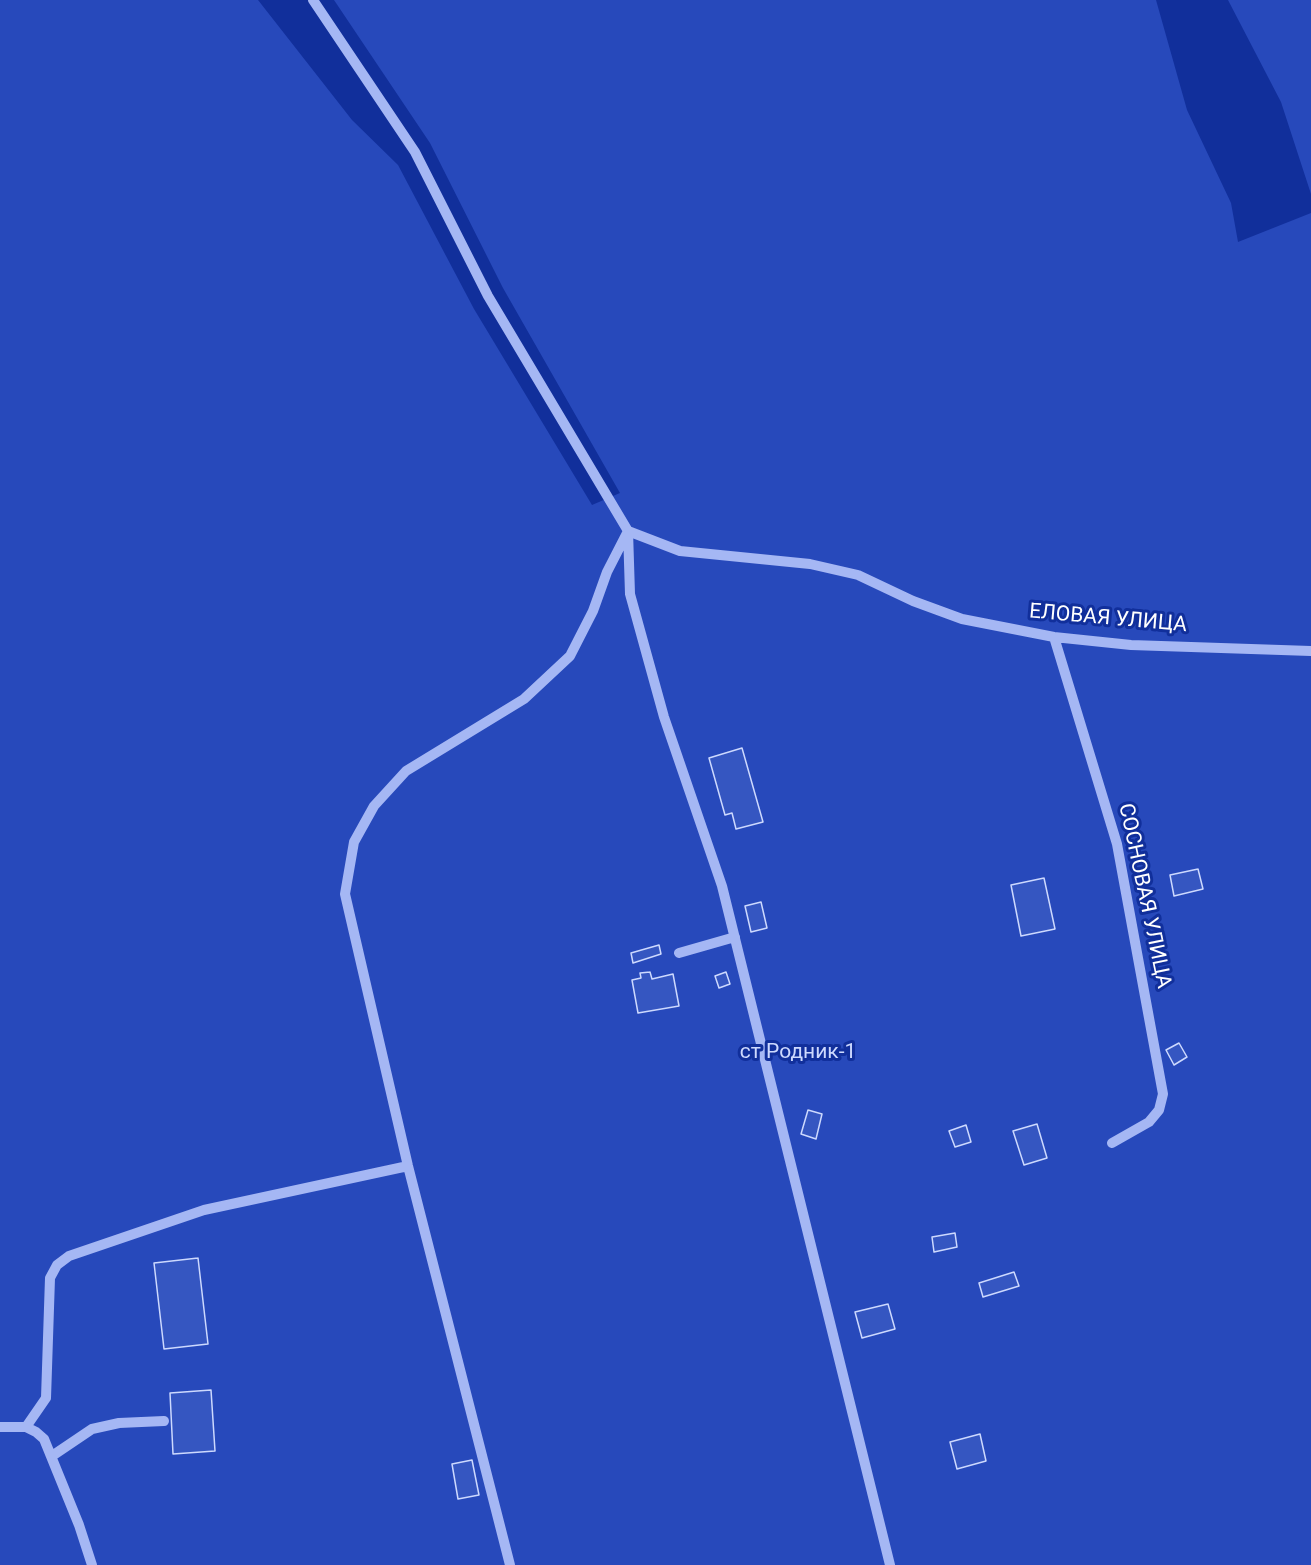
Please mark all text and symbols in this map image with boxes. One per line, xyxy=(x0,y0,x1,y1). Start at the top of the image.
street label: ЕЛОВАЯ УЛИЦА xyxy=(1028,600,1188,638)
street label: СОСНОВАЯ УЛИЦА xyxy=(1112,801,1176,991)
park label: ст Родник-1 xyxy=(740,1040,856,1066)

